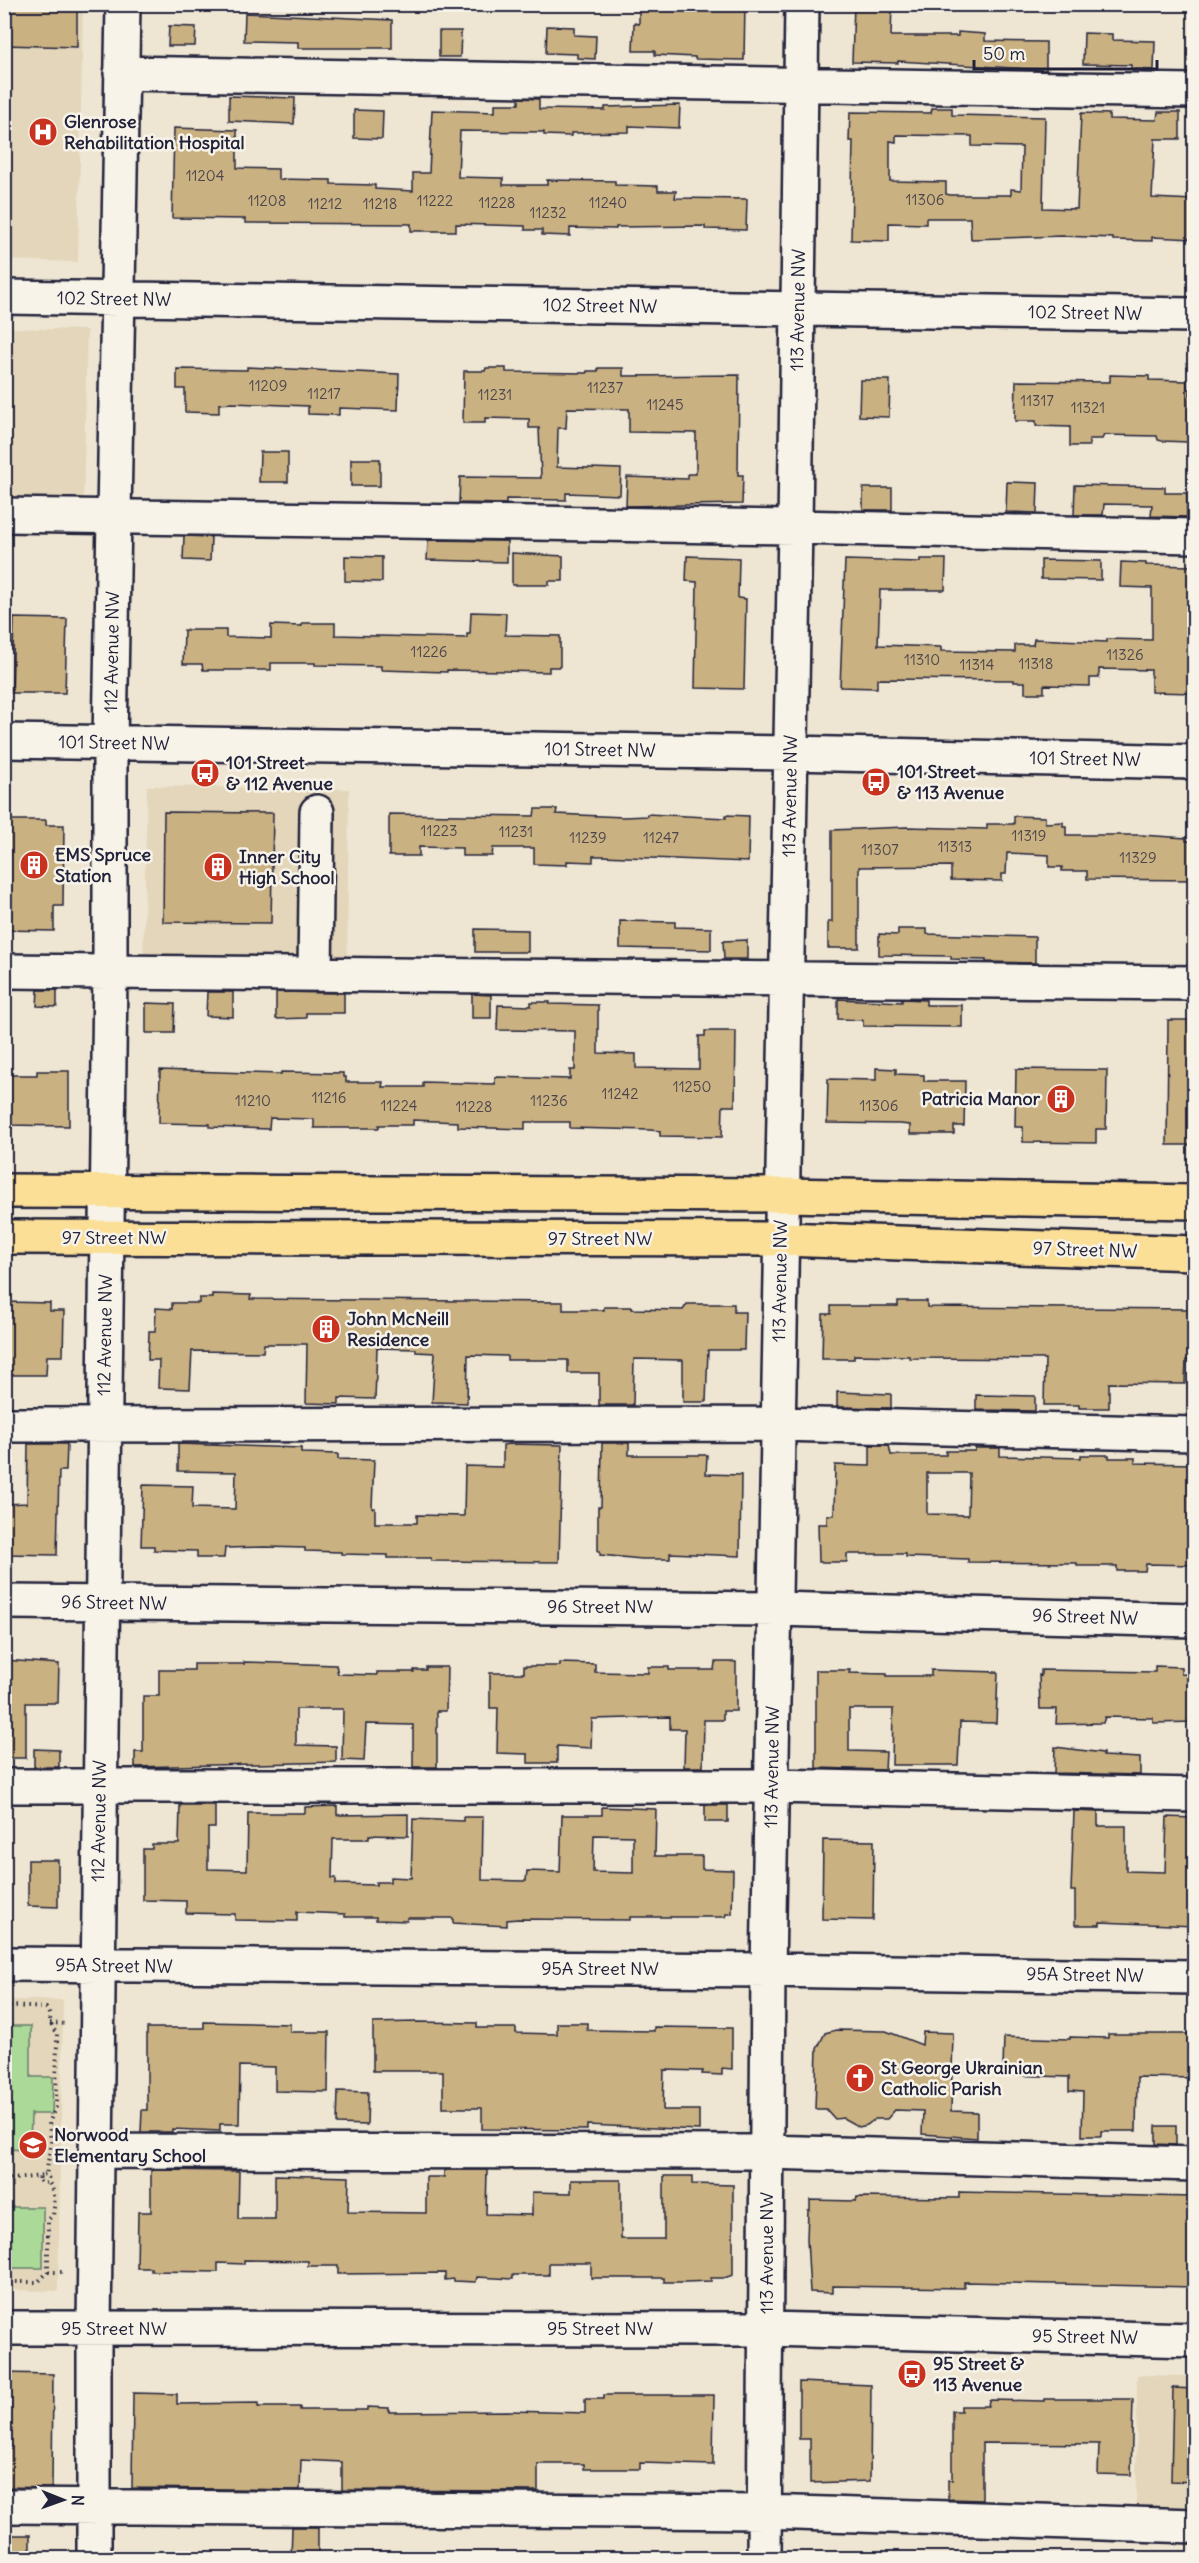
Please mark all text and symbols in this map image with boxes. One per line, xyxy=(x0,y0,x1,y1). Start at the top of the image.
scale bar xyxy=(974,33,1157,71)
text: 50 m xyxy=(983,42,1025,65)
place label: Glenrose Rehabilitation Hospital xyxy=(64,110,245,154)
hospital icon: Glenrose Rehabilitation Hospital xyxy=(27,116,59,148)
house number: 11204 xyxy=(186,166,225,185)
house number: 11306 xyxy=(906,190,944,209)
house number: 11208 xyxy=(248,191,286,210)
house number: 11222 xyxy=(417,191,453,210)
house number: 11228 xyxy=(479,193,516,212)
house number: 11240 xyxy=(589,193,627,212)
house number: 11212 xyxy=(308,194,342,213)
house number: 11218 xyxy=(363,194,397,213)
house number: 11232 xyxy=(530,203,566,222)
street label: 113 Avenue NW xyxy=(785,249,810,371)
street label: 102 Street NW xyxy=(57,286,171,311)
street label: 102 Street NW xyxy=(543,293,657,318)
street label: 102 Street NW xyxy=(1028,300,1142,325)
house number: 11209 xyxy=(249,376,287,395)
house number: 11237 xyxy=(587,378,623,397)
house number: 11217 xyxy=(307,384,341,403)
house number: 11231 xyxy=(478,385,512,404)
house number: 11317 xyxy=(1020,391,1054,410)
house number: 11245 xyxy=(646,395,684,414)
house number: 11321 xyxy=(1071,398,1105,417)
street label: 112 Avenue NW xyxy=(99,591,124,713)
house number: 11226 xyxy=(410,642,448,661)
house number: 11326 xyxy=(1106,645,1144,664)
house number: 11310 xyxy=(904,650,940,669)
house number: 11318 xyxy=(1019,654,1053,673)
house number: 11314 xyxy=(960,655,995,674)
street label: 101 Street NW xyxy=(58,730,170,755)
street label: 113 Avenue NW xyxy=(777,735,802,857)
street label: 101 Street NW xyxy=(544,737,656,762)
street label: 101 Street NW xyxy=(1029,746,1141,771)
place label: 101 Street & 112 Avenue xyxy=(226,751,333,795)
bus stop icon: 101 Street & 112 Avenue xyxy=(189,757,221,789)
place label: 101 Street & 113 Avenue xyxy=(897,760,1004,804)
bus stop icon: 101 Street & 113 Avenue xyxy=(860,766,892,798)
house number: 11223 xyxy=(421,821,457,840)
house number: 11231 xyxy=(499,822,533,841)
house number: 11319 xyxy=(1012,826,1046,845)
house number: 11239 xyxy=(569,828,607,847)
house number: 11247 xyxy=(643,828,679,847)
house number: 11313 xyxy=(938,837,972,856)
house number: 11307 xyxy=(861,840,899,859)
place label: EMS Spruce Station xyxy=(55,843,151,887)
place label: Inner City High School xyxy=(239,845,335,889)
house number: 11329 xyxy=(1119,848,1157,867)
building icon: EMS Spruce Station xyxy=(18,849,50,881)
building icon: Inner City High School xyxy=(202,851,234,883)
house number: 11250 xyxy=(673,1077,711,1096)
building icon: Patricia Manor xyxy=(1045,1083,1077,1115)
house number: 11242 xyxy=(602,1084,638,1103)
place label: Patricia Manor xyxy=(922,1087,1041,1110)
house number: 11216 xyxy=(312,1088,346,1107)
house number: 11210 xyxy=(235,1091,271,1110)
house number: 11236 xyxy=(530,1091,568,1110)
house number: 11224 xyxy=(381,1096,418,1115)
house number: 11306 xyxy=(860,1096,898,1115)
house number: 11228 xyxy=(456,1097,493,1116)
street label: 113 Avenue NW xyxy=(767,1220,792,1342)
street label: 97 Street NW xyxy=(62,1226,166,1249)
street label: 97 Street NW xyxy=(548,1227,652,1250)
street label: 97 Street NW xyxy=(1032,1236,1138,1263)
street label: 112 Avenue NW xyxy=(92,1274,117,1396)
place label: John McNeill Residence xyxy=(347,1307,449,1351)
building icon: John McNeill Residence xyxy=(310,1313,342,1345)
street label: 96 Street NW xyxy=(61,1590,167,1615)
street label: 96 Street NW xyxy=(547,1595,653,1618)
street label: 96 Street NW xyxy=(1032,1603,1138,1630)
street label: 113 Avenue NW xyxy=(759,1706,784,1828)
street label: 112 Avenue NW xyxy=(86,1760,111,1882)
street label: 95A Street NW xyxy=(55,1953,173,1978)
street label: 95A Street NW xyxy=(541,1957,659,1980)
street label: 95A Street NW xyxy=(1026,1962,1144,1987)
place label: St George Ukrainian Catholic Parish xyxy=(881,2056,1044,2100)
church icon: St George Ukrainian Catholic Parish xyxy=(844,2062,876,2094)
place label: Norwood Elementary School xyxy=(54,2123,206,2167)
school or university icon: Norwood Elementary School xyxy=(17,2129,49,2161)
street label: 113 Avenue NW xyxy=(755,2192,778,2314)
street label: 95 Street NW xyxy=(61,2317,167,2340)
street label: 95 Street NW xyxy=(547,2317,653,2340)
street label: 95 Street NW xyxy=(1032,2324,1138,2349)
place label: 95 Street & 113 Avenue xyxy=(933,2352,1024,2396)
bus stop icon: 95 Street & 113 Avenue xyxy=(896,2358,928,2390)
north arrow xyxy=(33,2470,93,2530)
text: N xyxy=(68,2495,88,2506)

